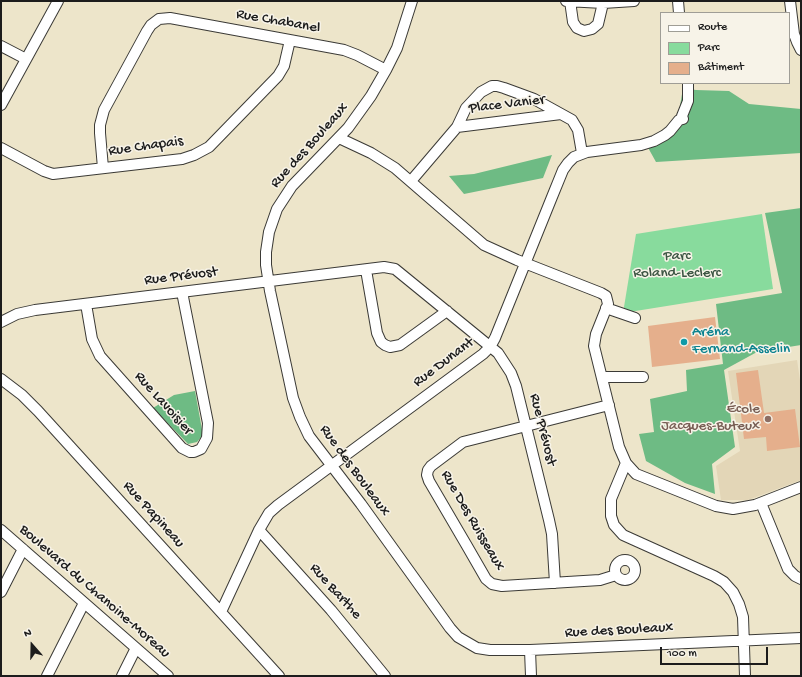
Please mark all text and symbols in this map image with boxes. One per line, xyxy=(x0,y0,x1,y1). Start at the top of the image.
street label: Rue Chabanel xyxy=(235,6,321,38)
legend xyxy=(660,12,790,84)
text: Route xyxy=(698,21,727,35)
text: Parc xyxy=(698,41,720,55)
text: Bâtiment xyxy=(698,61,744,75)
street label: Place Vanier xyxy=(468,91,546,119)
street label: Rue des Bouleaux xyxy=(267,100,353,192)
street label: Rue Chapais xyxy=(108,133,184,161)
park label: Parc Roland-Leclerc xyxy=(633,248,721,283)
street label: Rue Prévost xyxy=(143,264,219,290)
place label: Aréna Fernand-Asselin xyxy=(692,324,790,359)
street label: Rue Dunant xyxy=(410,334,478,392)
marker: Aréna Fernand-Asselin xyxy=(679,337,689,347)
street label: Rue Lavoisier xyxy=(130,368,196,440)
street label: Rue Prévost xyxy=(524,392,560,468)
place label: École Jacques-Buteux xyxy=(661,401,760,436)
marker: École Jacques-Buteux xyxy=(763,414,773,424)
street label: Rue des Bouleaux xyxy=(315,422,393,520)
street label: Rue Des Ruisseaux xyxy=(436,468,508,574)
street label: Rue Papineau xyxy=(118,478,188,552)
street label: Boulevard du Chanoine-Moreau xyxy=(15,521,173,663)
street label: Rue Barthe xyxy=(305,560,365,624)
street label: Rue des Bouleaux xyxy=(564,619,674,643)
north arrow xyxy=(12,625,52,665)
text: N xyxy=(22,627,33,641)
scale bar xyxy=(662,639,770,665)
text: 100 m xyxy=(667,647,697,661)

